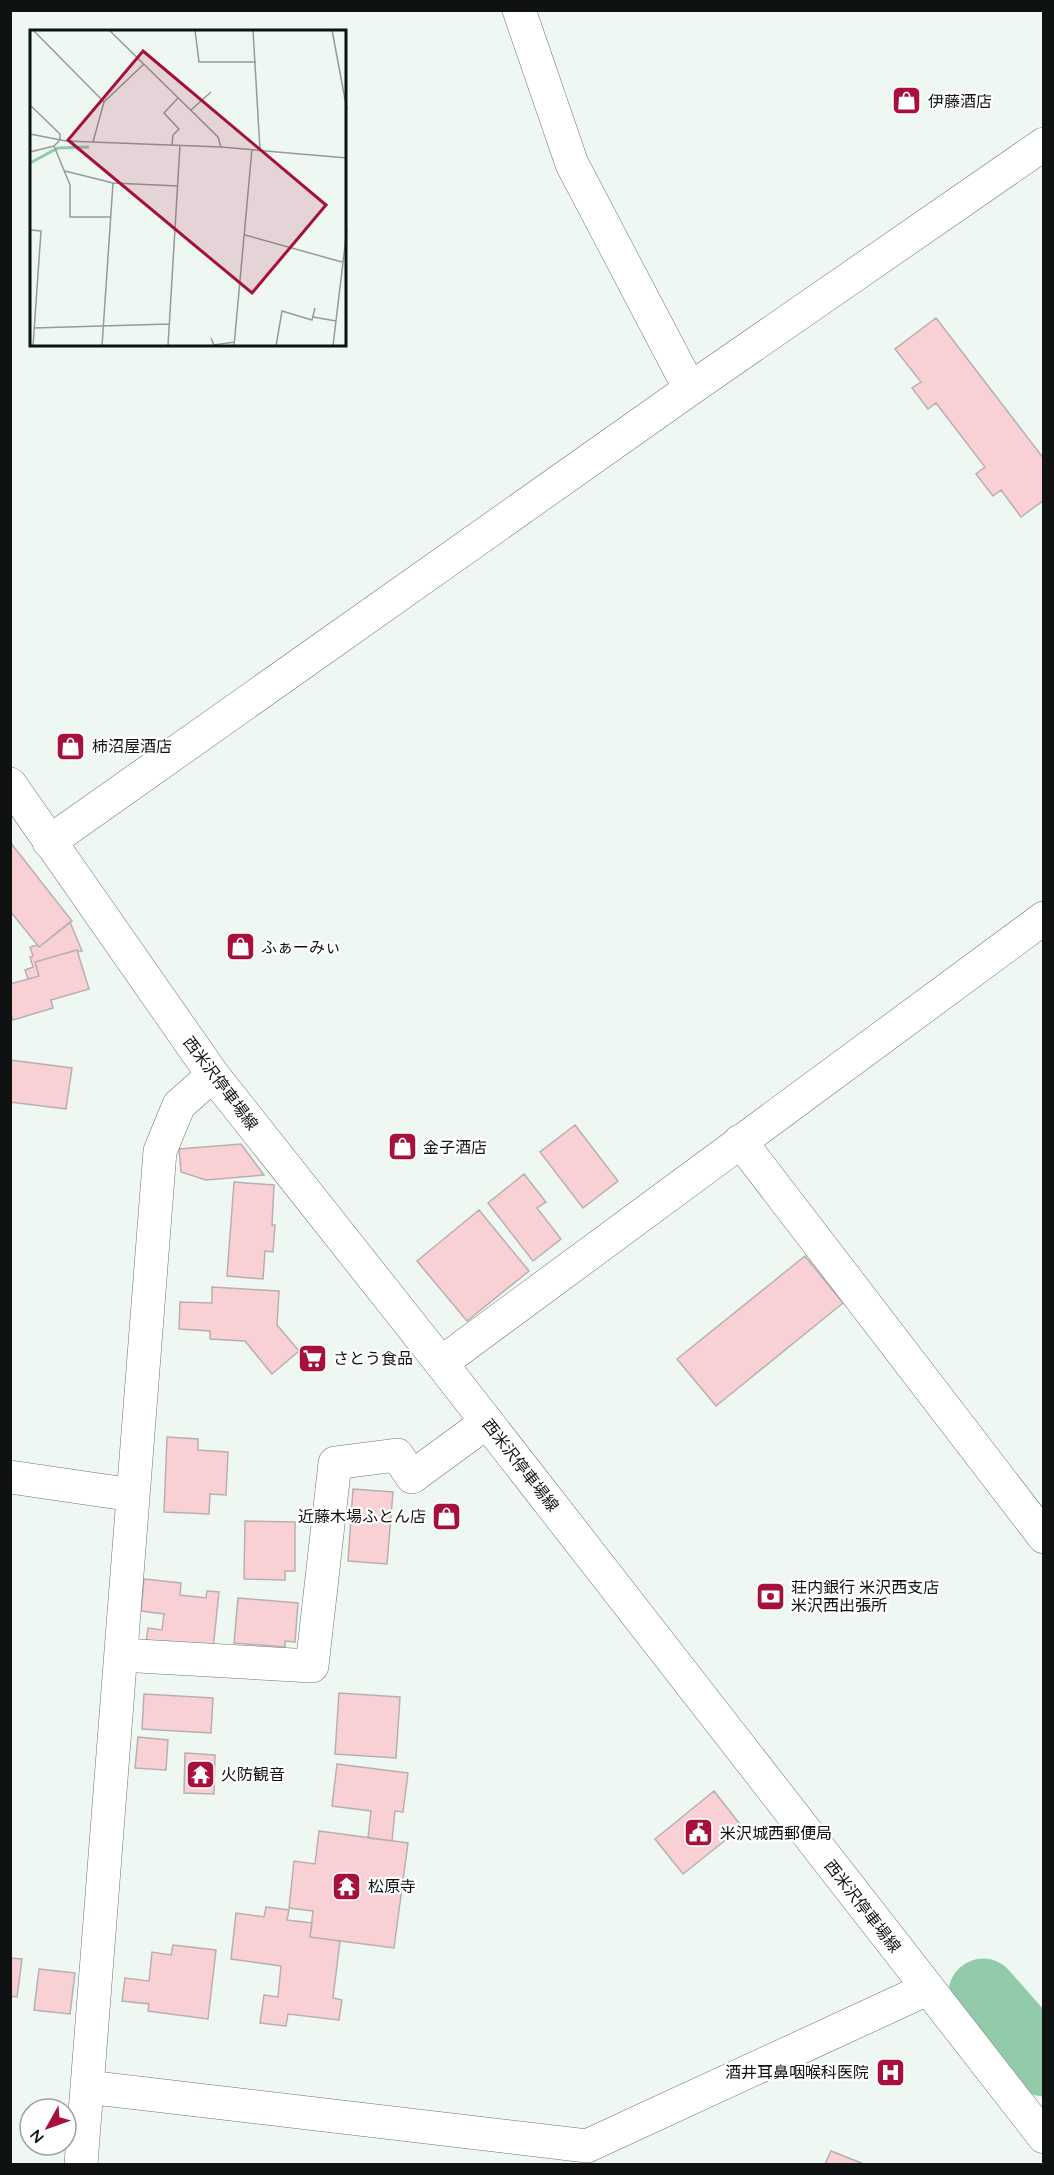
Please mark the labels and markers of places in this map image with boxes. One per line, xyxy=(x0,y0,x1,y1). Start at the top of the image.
shop icon: 伊藤酒店 xyxy=(891,85,923,117)
place label: 伊藤酒店 xyxy=(928,91,992,111)
shop icon: 柿沼屋酒店 xyxy=(55,730,87,762)
place label: 柿沼屋酒店 xyxy=(92,736,172,756)
shop icon: ふぁーみぃ xyxy=(224,931,256,963)
place label: ふぁーみぃ xyxy=(261,937,341,957)
shop icon: 金子酒店 xyxy=(386,1131,418,1163)
place label: 金子酒店 xyxy=(423,1137,487,1157)
supermarket icon: さとう食品 xyxy=(296,1342,328,1374)
place label: さとう食品 xyxy=(333,1348,413,1368)
shop icon: 近藤木場ふとん店 xyxy=(431,1500,463,1532)
place label: 近藤木場ふとん店 xyxy=(298,1506,426,1526)
place label: 荘内銀行 米沢西支店 米沢西出張所 xyxy=(791,1577,939,1615)
bank icon: 荘内銀行 米沢西支店 米沢西出張所 xyxy=(754,1580,786,1612)
temple icon: 火防観音 xyxy=(184,1758,216,1790)
place label: 火防観音 xyxy=(221,1764,285,1784)
public building icon: 米沢城西郵便局 xyxy=(683,1817,715,1849)
place label: 米沢城西郵便局 xyxy=(720,1823,832,1843)
temple icon: 松原寺 xyxy=(331,1870,363,1902)
place label: 松原寺 xyxy=(368,1876,416,1896)
hospital icon: 酒井耳鼻咽喉科医院 xyxy=(874,2056,906,2088)
place label: 酒井耳鼻咽喉科医院 xyxy=(725,2062,869,2082)

